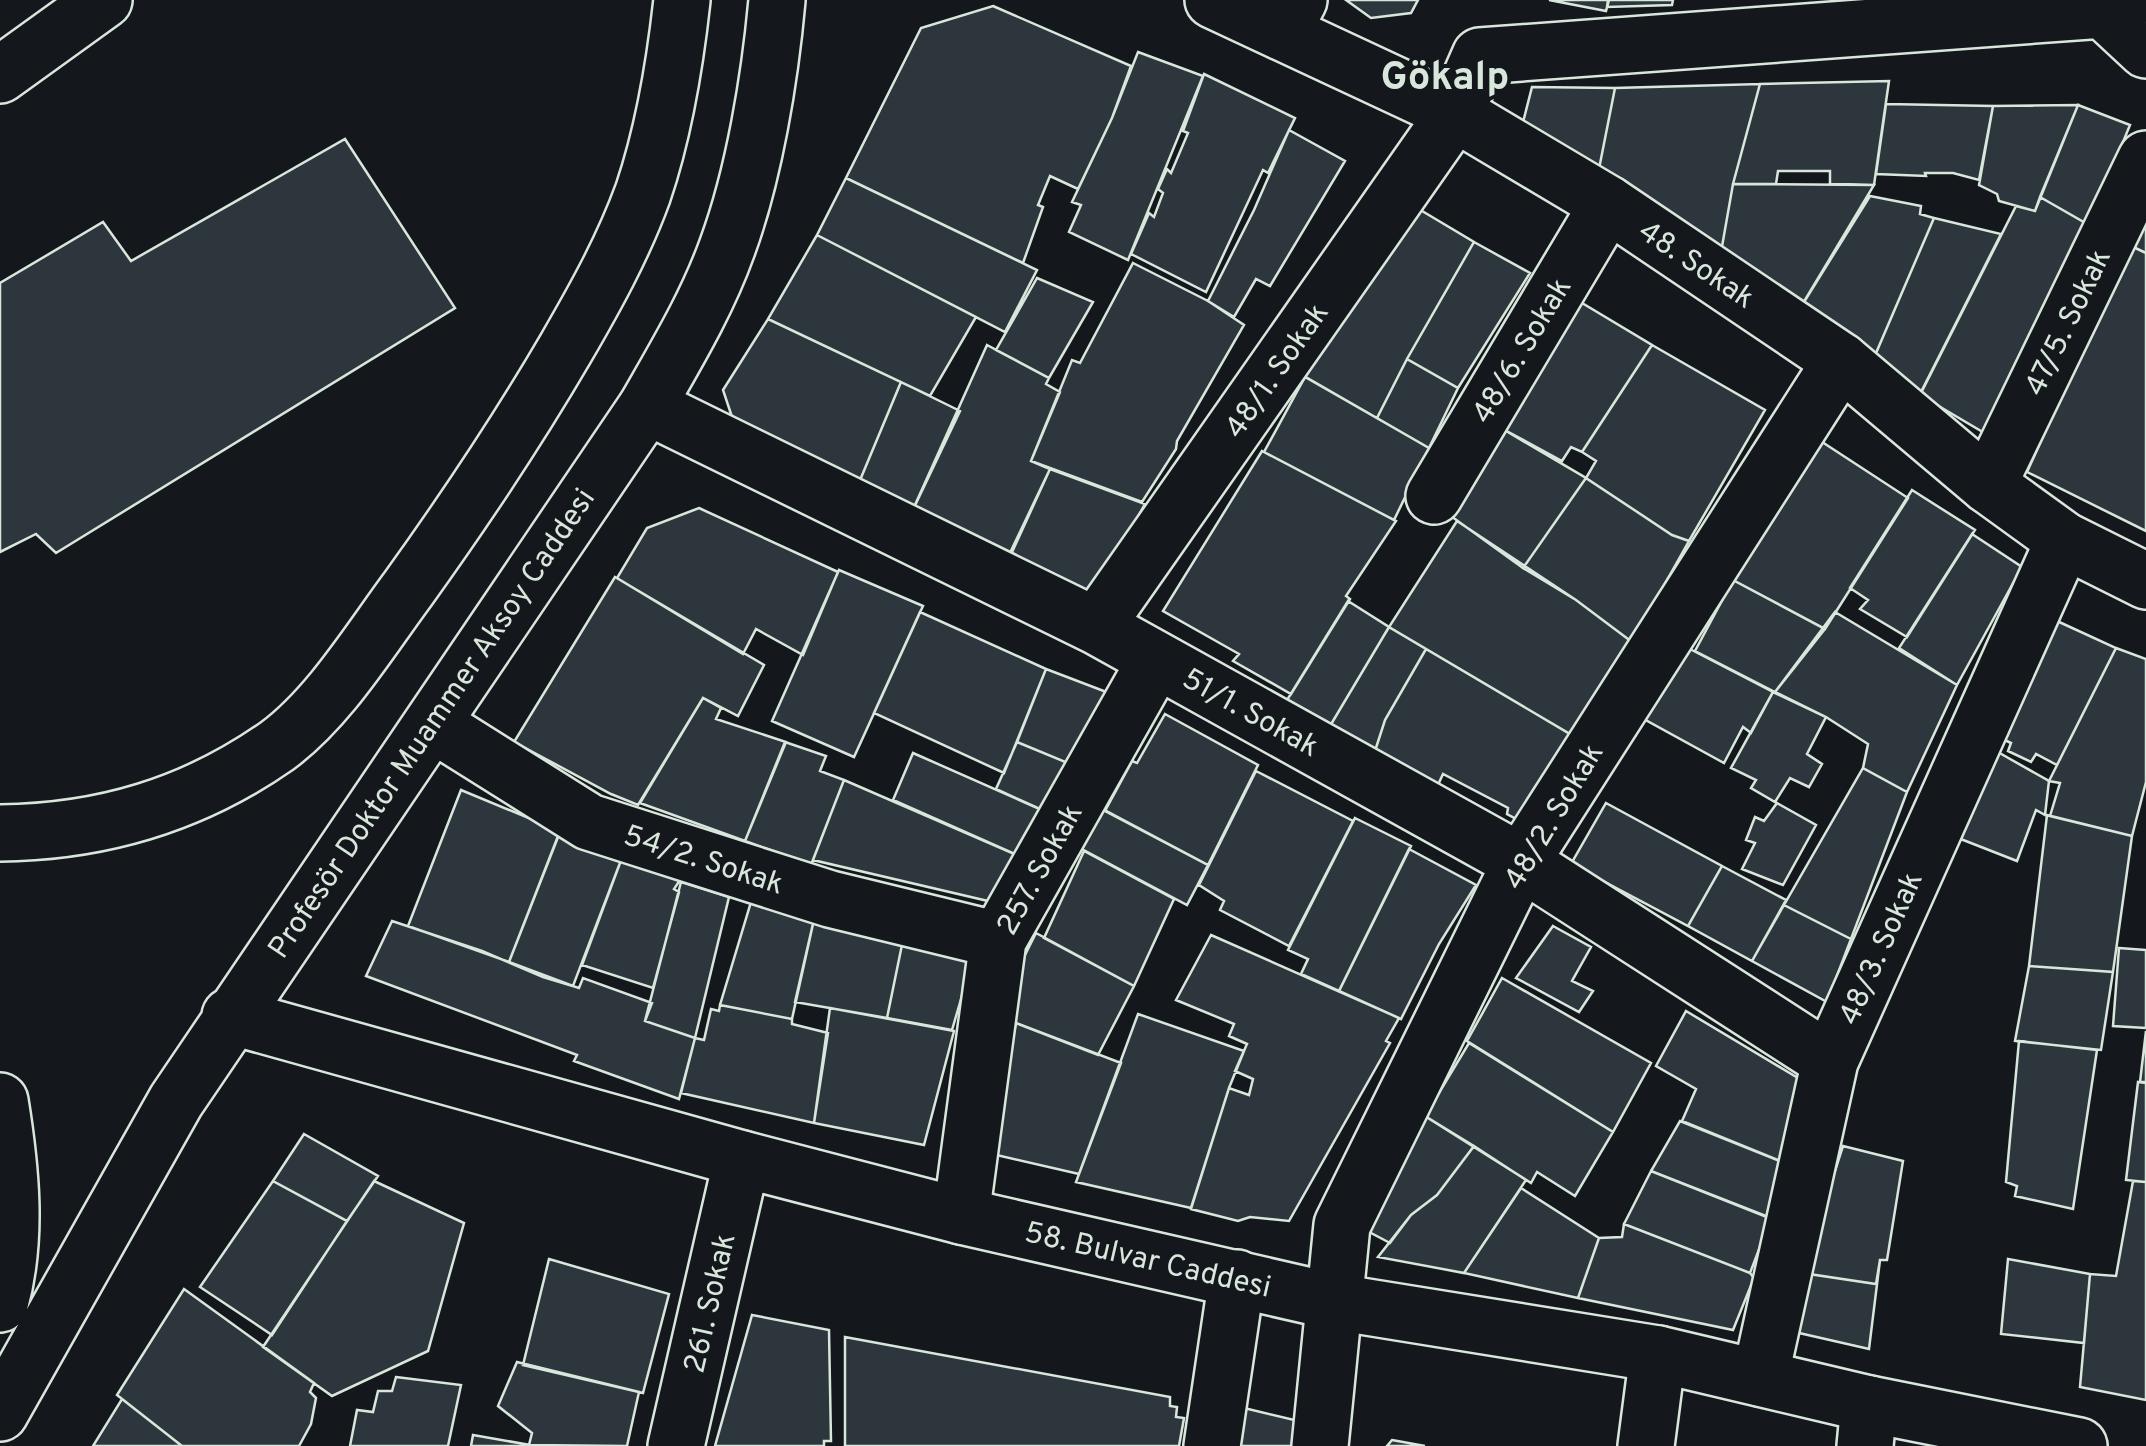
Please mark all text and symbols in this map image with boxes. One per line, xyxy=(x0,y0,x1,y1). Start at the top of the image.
district label: Gökalp xyxy=(1381,54,1509,104)
street label: 48. Sokak xyxy=(1631,214,1761,318)
street label: 47/5. Sokak xyxy=(2018,244,2121,403)
street label: 48/6. Sokak xyxy=(1465,272,1581,431)
street label: 48/1. Sokak xyxy=(1218,297,1338,446)
street label: Profesör Doktor Muammer Aksoy Caddesi xyxy=(262,482,605,966)
street label: 51/1. Sokak xyxy=(1175,662,1325,767)
street label: 48/2. Sokak xyxy=(1497,737,1613,897)
street label: 257. Sokak xyxy=(990,798,1092,942)
street label: 54/2. Sokak xyxy=(619,818,788,905)
street label: 48/3. Sokak xyxy=(1832,867,1932,1031)
street label: 58. Bulvar Caddesi xyxy=(1021,1215,1274,1308)
street label: 261. Sokak xyxy=(677,1230,745,1377)

